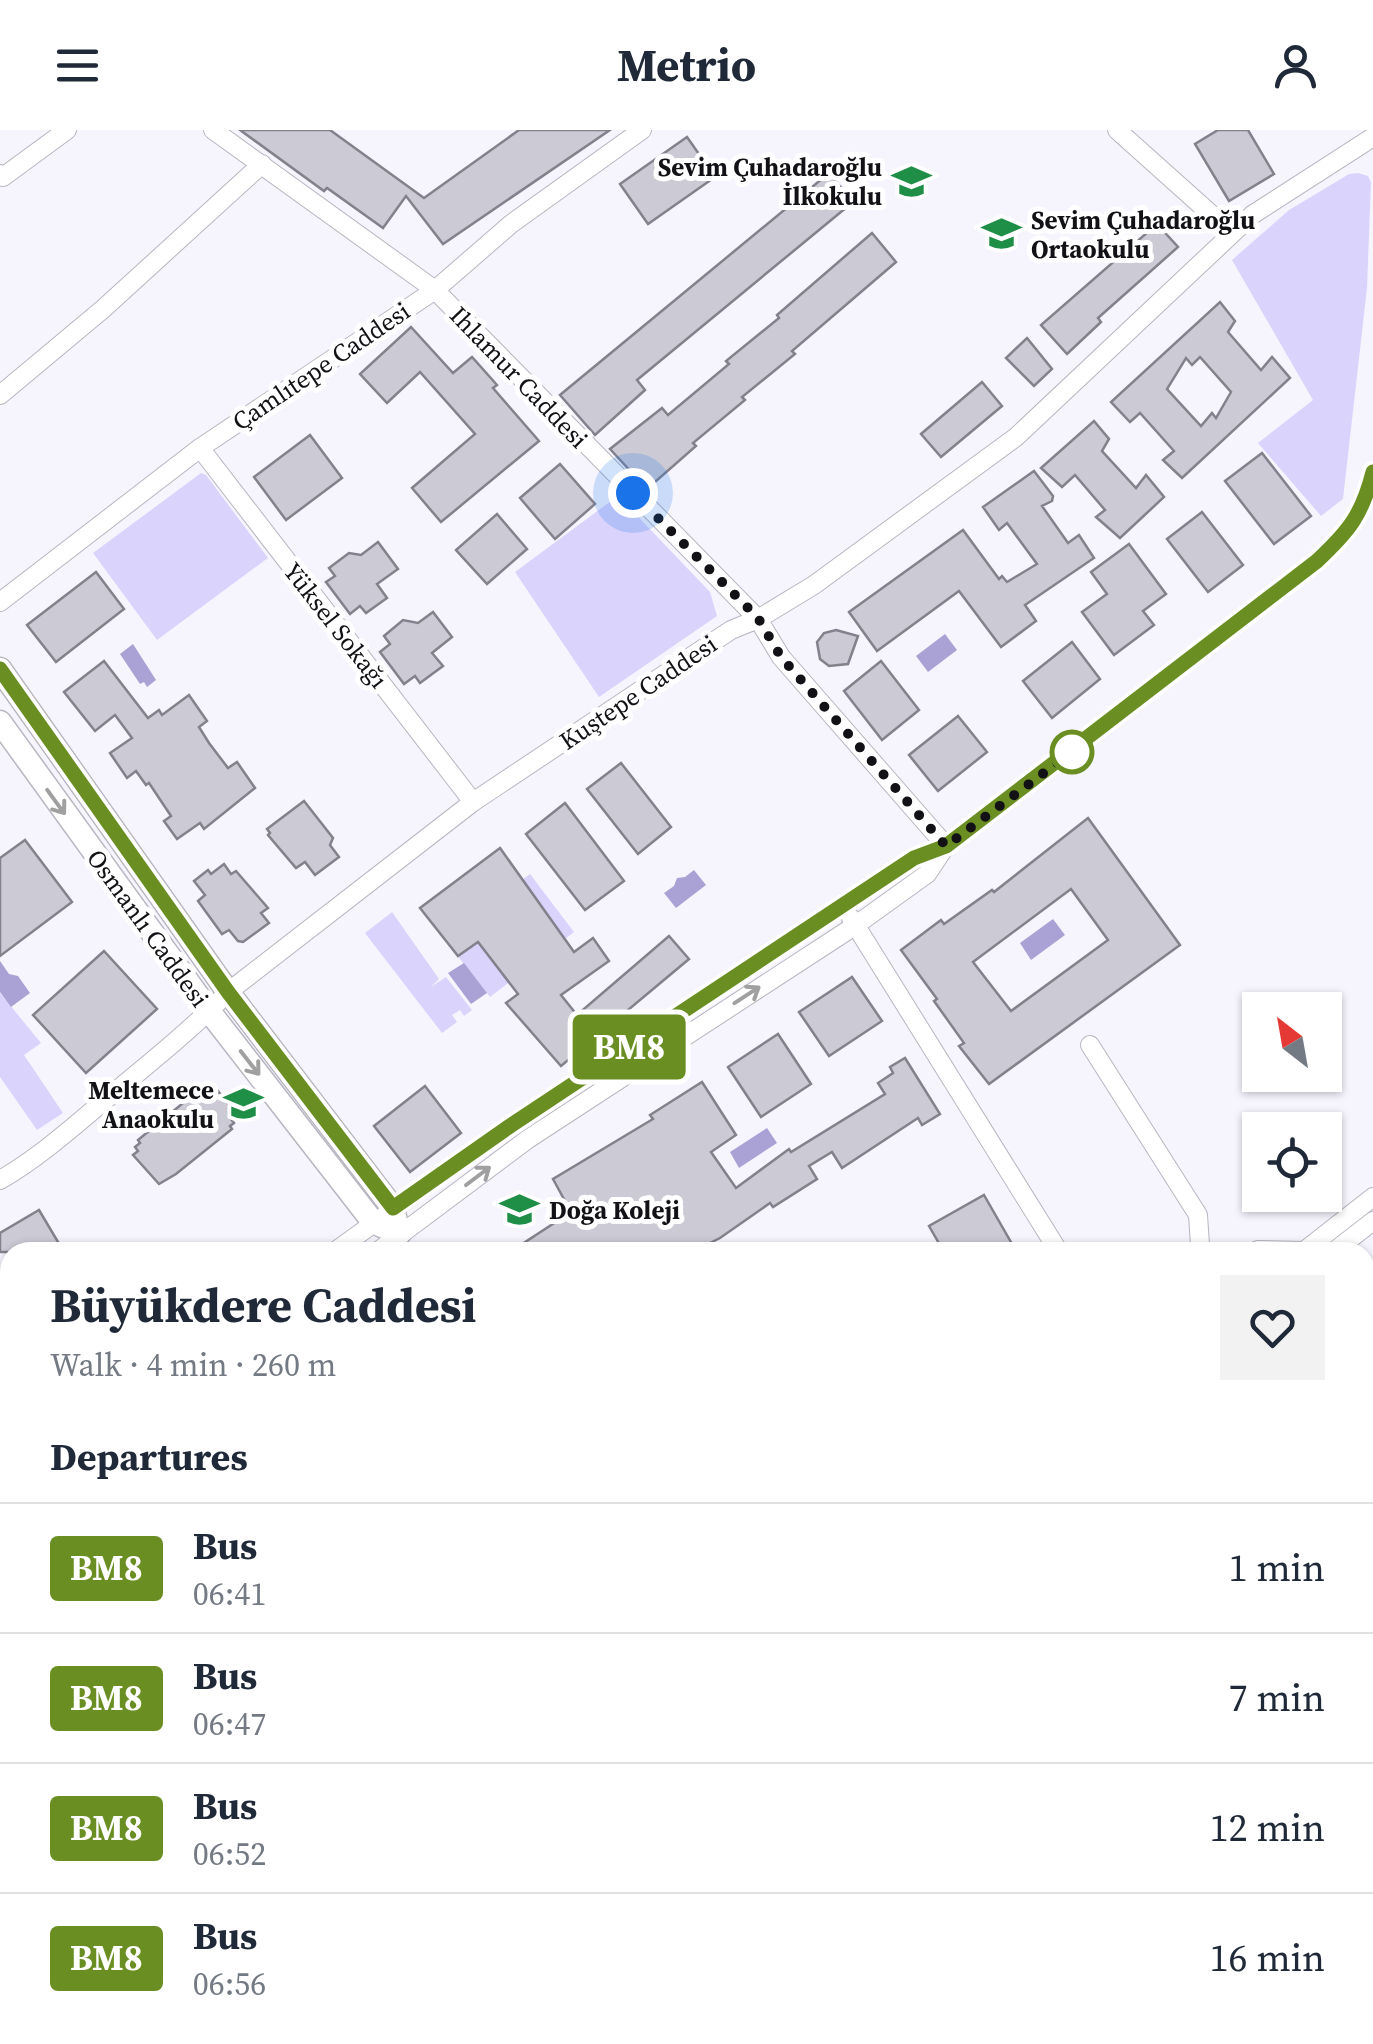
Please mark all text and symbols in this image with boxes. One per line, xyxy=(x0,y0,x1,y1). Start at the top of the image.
text: Metrio xyxy=(617,34,756,96)
icon: menu xyxy=(50,38,105,93)
icon: person xyxy=(1268,38,1323,93)
place label: Sevim Çuhadaroğlu İlkokulu xyxy=(658,150,882,213)
school or university icon: Sevim Çuhadaroğlu İlkokulu xyxy=(891,160,933,202)
place label: Sevim Çuhadaroğlu Ortaokulu xyxy=(1031,203,1255,266)
school or university icon: Sevim Çuhadaroğlu Ortaokulu xyxy=(980,213,1022,255)
street label: Çamlıtepe Caddesi xyxy=(225,294,417,438)
street label: Ihlamur Caddesi xyxy=(442,299,596,455)
your location xyxy=(608,468,658,518)
street label: Yüksel Sokağı xyxy=(276,555,396,695)
street label: Kuştepe Caddesi xyxy=(553,627,723,757)
unlabelled marker xyxy=(1051,731,1093,773)
one-way arrow xyxy=(45,788,66,815)
street label: Osmanlı Caddesi xyxy=(79,842,217,1014)
one-way arrow xyxy=(732,984,760,1005)
north arrow xyxy=(1242,992,1342,1092)
map controls xyxy=(1242,992,1342,1212)
line badge: BM8 xyxy=(572,1014,686,1080)
text: BM8 xyxy=(593,1023,665,1071)
one-way arrow xyxy=(239,1049,260,1076)
place label: Meltemece Anaokulu xyxy=(88,1073,214,1136)
school or university icon: Meltemece Anaokulu xyxy=(223,1083,265,1125)
button: locate xyxy=(1242,1112,1342,1212)
one-way arrow xyxy=(463,1166,491,1187)
school or university icon: Doğa Koleji xyxy=(498,1189,540,1231)
place label: Doğa Koleji xyxy=(549,1193,680,1227)
text: Büyükdere Caddesi xyxy=(50,1272,477,1338)
button: heart xyxy=(1220,1275,1325,1380)
text: Walk · 4 min · 260 m xyxy=(50,1343,336,1387)
text: Departures xyxy=(50,1431,248,1483)
text: Bus xyxy=(193,1520,257,1572)
text: 1 min xyxy=(1229,1542,1325,1594)
text: BM8 xyxy=(70,1544,143,1592)
text: 06:41 xyxy=(193,1572,266,1616)
text: Bus xyxy=(193,1650,257,1702)
text: 7 min xyxy=(1229,1672,1325,1724)
text: BM8 xyxy=(70,1674,143,1722)
text: 06:47 xyxy=(193,1702,266,1746)
text: Bus xyxy=(193,1780,257,1832)
text: 12 min xyxy=(1210,1802,1325,1854)
text: BM8 xyxy=(70,1804,143,1852)
text: 06:52 xyxy=(193,1832,266,1876)
text: Bus xyxy=(193,1910,257,1962)
text: 16 min xyxy=(1210,1932,1325,1984)
text: BM8 xyxy=(70,1934,143,1982)
text: 06:56 xyxy=(193,1962,266,2006)

